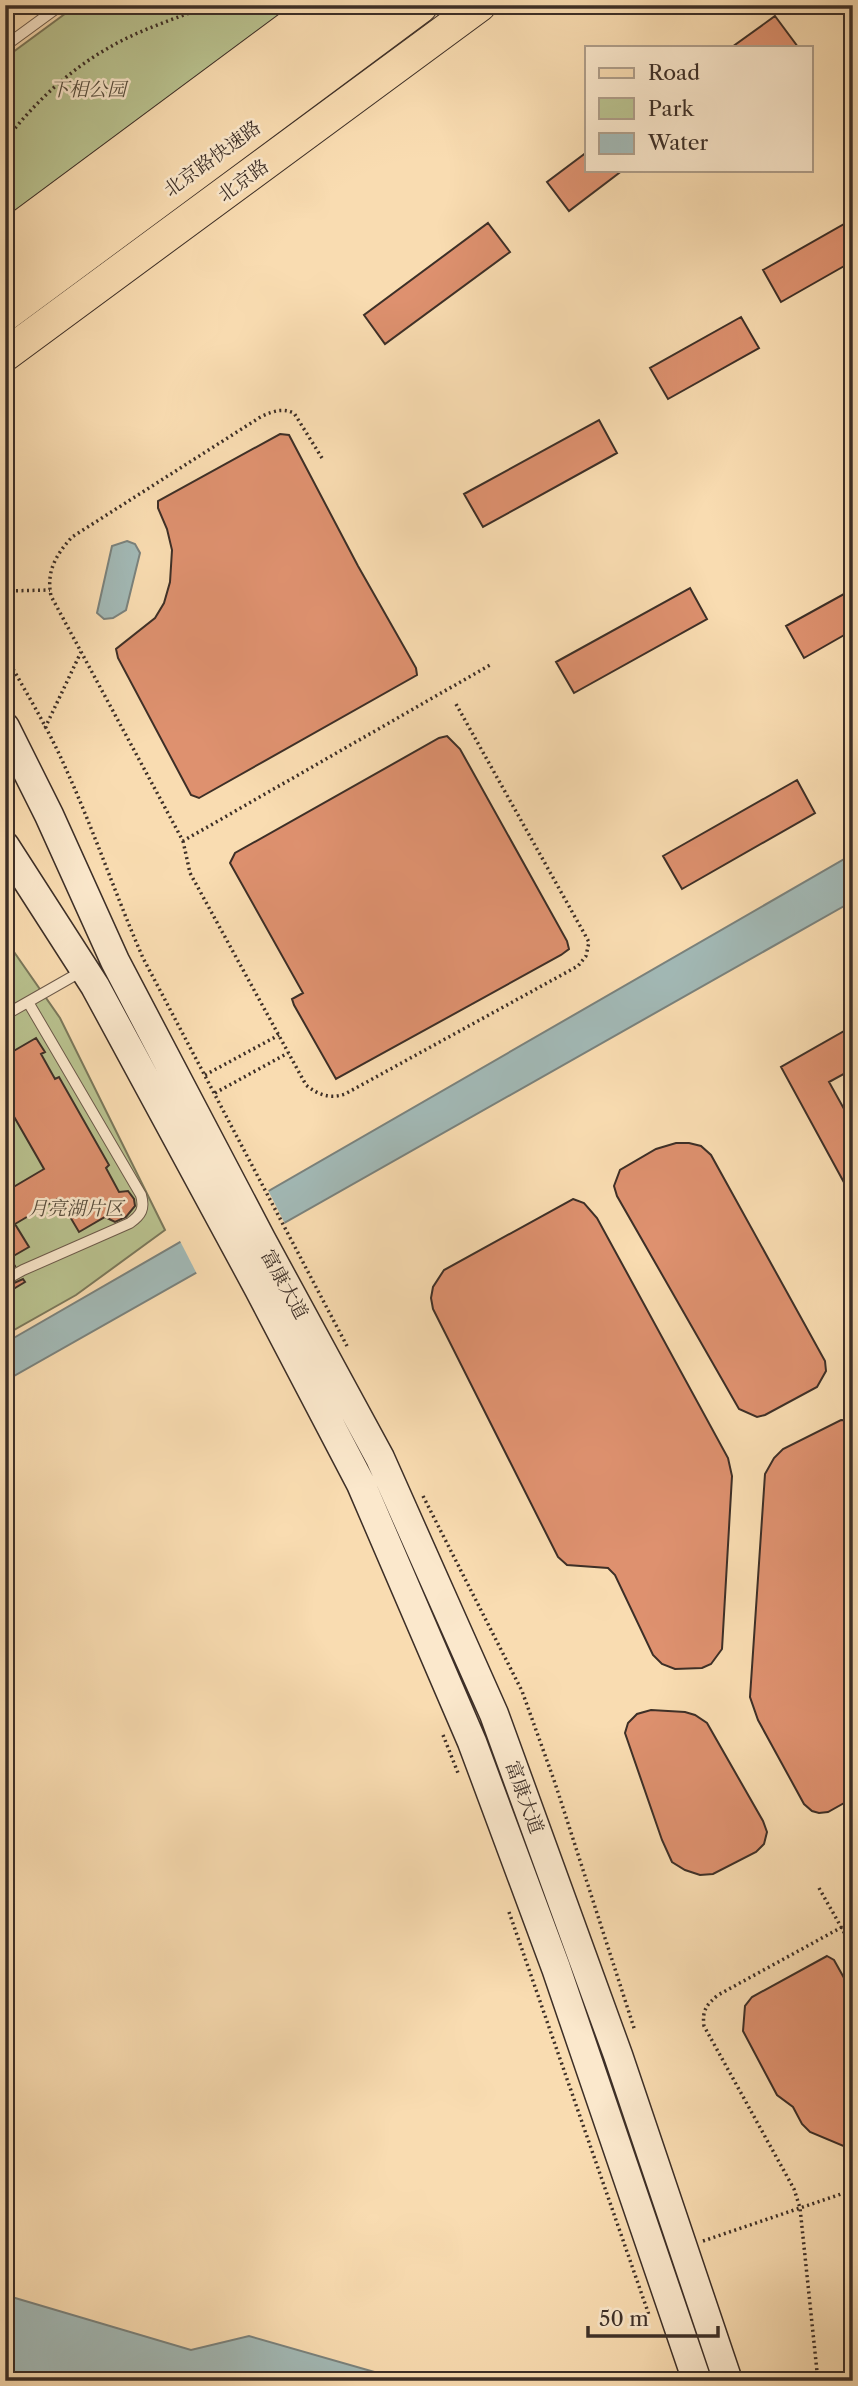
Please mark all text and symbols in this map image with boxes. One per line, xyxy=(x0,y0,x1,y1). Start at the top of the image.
legend xyxy=(585,46,812,172)
text: Road xyxy=(648,60,700,85)
park label: 下相公园 xyxy=(50,78,129,101)
text: Park xyxy=(648,96,694,121)
street label: 北京路快速路 xyxy=(159,115,265,201)
text: Water xyxy=(647,130,708,155)
street label: 北京路 xyxy=(213,154,273,206)
park label: 月亮湖片区 xyxy=(28,1197,126,1220)
street label: 富康大道 xyxy=(256,1245,313,1323)
street label: 富康大道 xyxy=(501,1758,548,1837)
scale bar xyxy=(588,2295,718,2339)
text: 50 m xyxy=(599,2306,649,2331)

